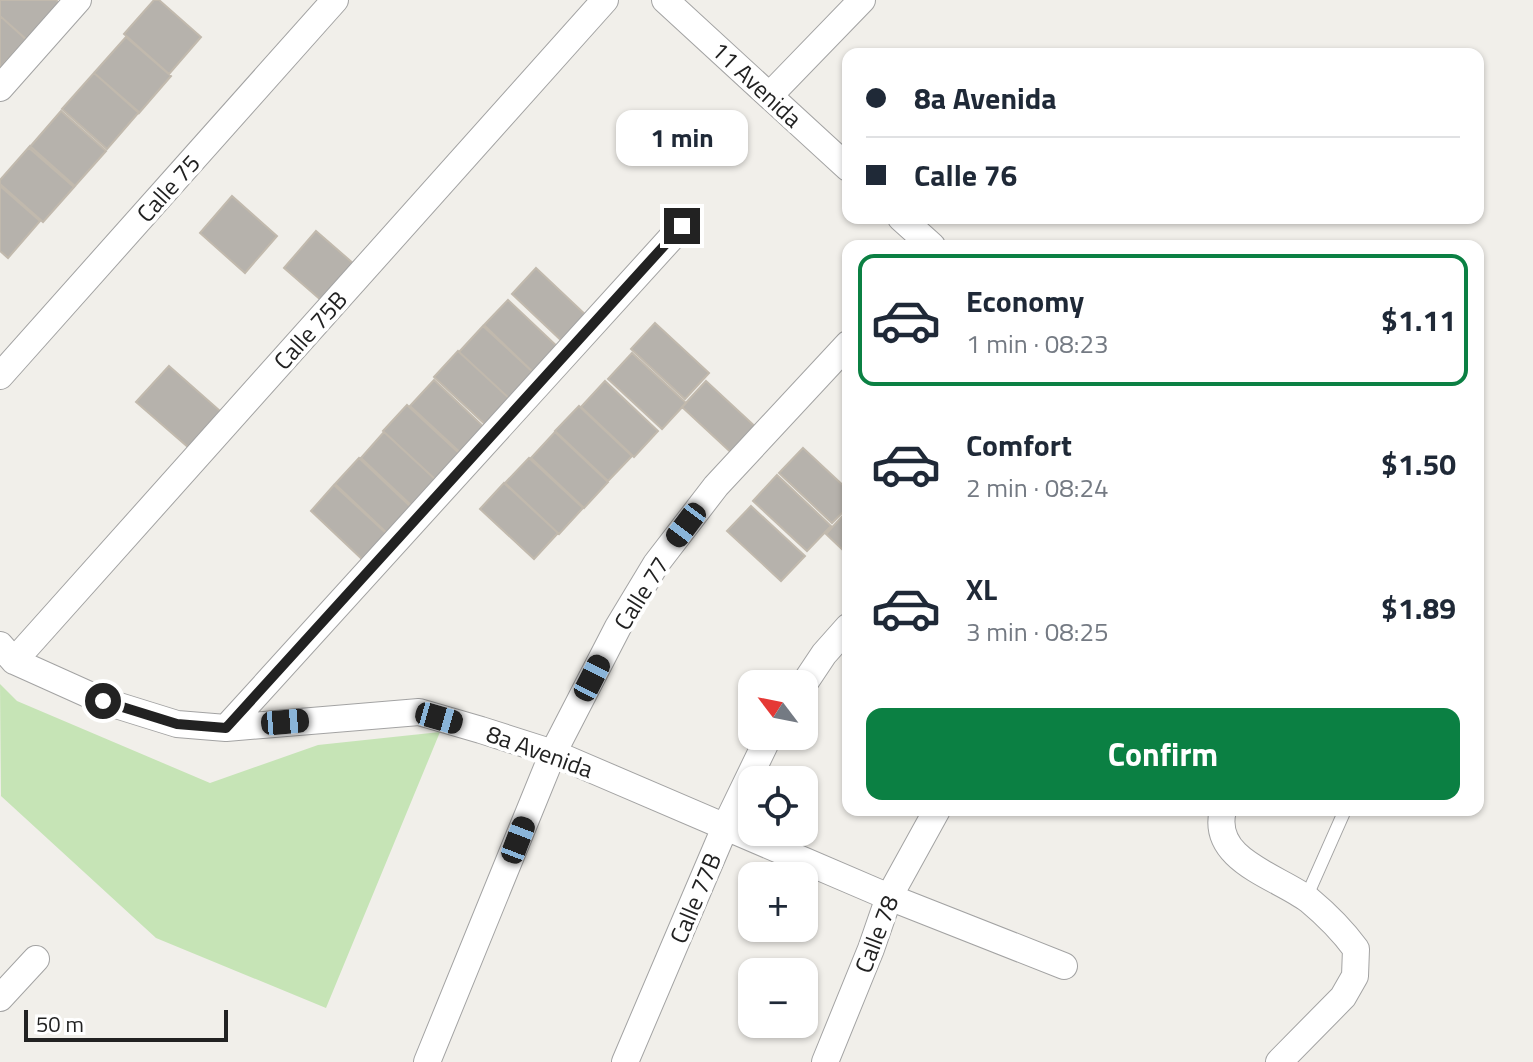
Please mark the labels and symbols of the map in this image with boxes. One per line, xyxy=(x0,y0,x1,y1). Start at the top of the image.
street label: 11 Avenida xyxy=(704,33,810,135)
callout: 1 min xyxy=(616,110,748,166)
street label: Calle 75 xyxy=(128,146,208,230)
route end xyxy=(664,208,700,244)
street label: Calle 75B xyxy=(265,283,355,377)
car xyxy=(662,499,710,551)
street label: Calle 77 xyxy=(604,549,678,637)
car xyxy=(570,651,614,705)
north arrow xyxy=(738,670,818,750)
route start xyxy=(85,683,121,719)
car xyxy=(413,700,465,736)
car xyxy=(260,708,310,736)
street label: 8a Avenida xyxy=(482,715,598,787)
car xyxy=(498,813,538,867)
street label: Calle 77B xyxy=(660,847,730,949)
street label: Calle 78 xyxy=(845,890,907,978)
scale bar xyxy=(24,1006,228,1042)

